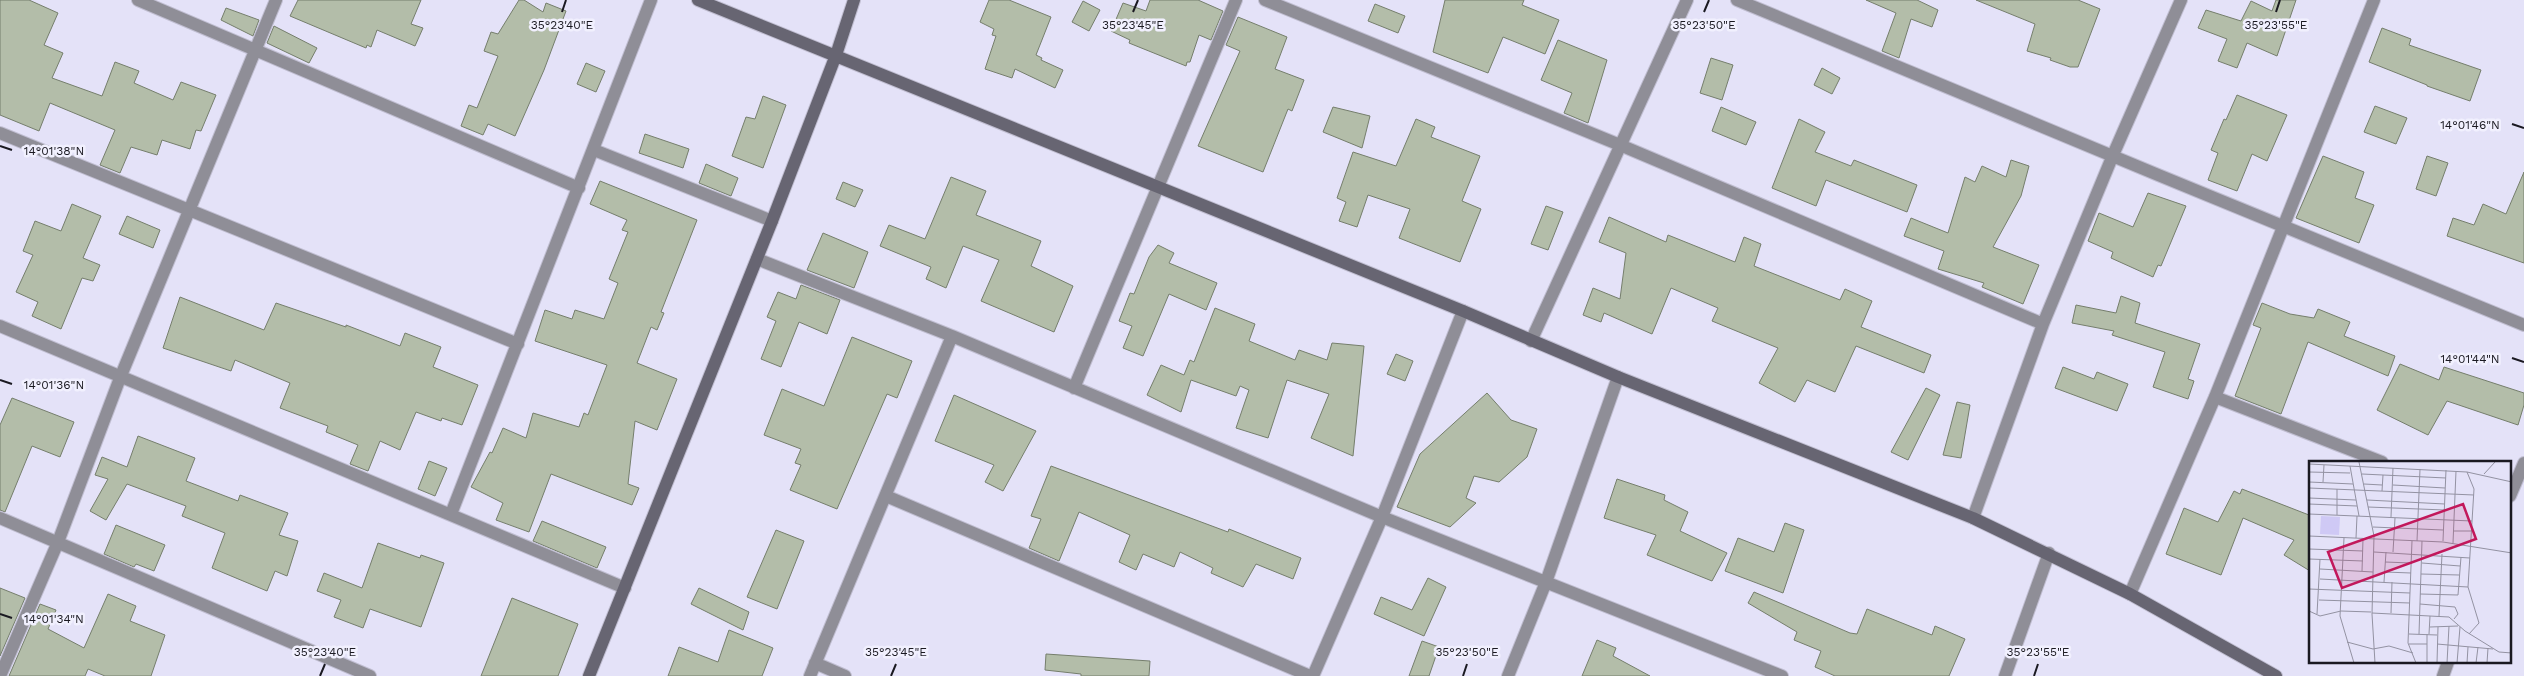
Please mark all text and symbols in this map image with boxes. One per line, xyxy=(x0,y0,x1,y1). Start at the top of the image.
text: 35°23'40"E xyxy=(531,18,594,32)
text: 35°23'45"E xyxy=(1102,18,1164,32)
text: 35°23'50"E xyxy=(1672,18,1736,32)
text: 35°23'55"E xyxy=(2245,18,2308,32)
text: 14°01'46"N xyxy=(2440,118,2500,132)
text: 14°01'38"N xyxy=(24,144,84,158)
text: 14°01'44"N xyxy=(2440,352,2500,366)
text: 14°01'36"N xyxy=(24,378,84,392)
inset map xyxy=(2309,461,2512,664)
text: 14°01'34"N xyxy=(24,612,84,626)
text: 35°23'40"E xyxy=(294,645,357,659)
text: 35°23'45"E xyxy=(865,645,927,659)
text: 35°23'50"E xyxy=(1435,645,1499,659)
text: 35°23'55"E xyxy=(2007,645,2070,659)

